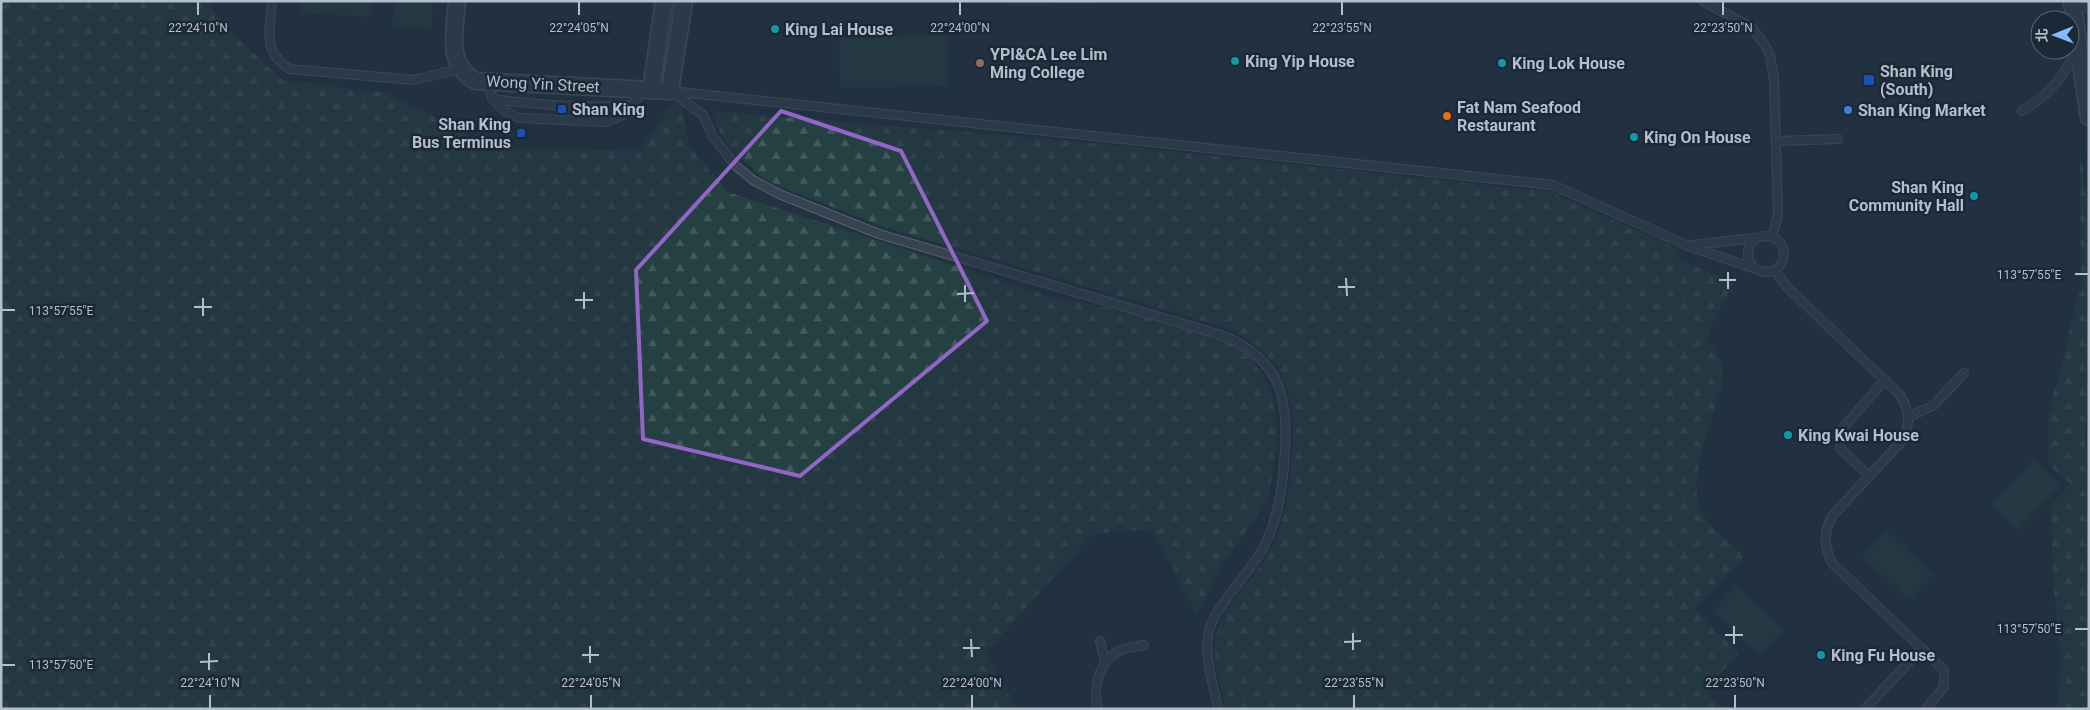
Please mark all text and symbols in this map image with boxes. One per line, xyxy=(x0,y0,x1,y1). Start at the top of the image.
north arrow xyxy=(2030,10,2080,60)
place label: King Lai House xyxy=(785,20,893,39)
text: 22°24'10"N xyxy=(168,21,228,35)
text: 22°24'05"N xyxy=(549,21,609,35)
text: 22°24'00"N xyxy=(930,21,990,35)
text: 22°23'55"N xyxy=(1312,21,1372,35)
text: 22°23'50"N xyxy=(1693,21,1753,35)
marker: King Lai House xyxy=(769,23,781,35)
text: 北 xyxy=(2034,28,2050,42)
place label: YPI&CA Lee Lim Ming College xyxy=(990,45,1107,82)
place label: King Yip House xyxy=(1245,52,1355,71)
place label: King Lok House xyxy=(1512,54,1625,73)
marker: King Yip House xyxy=(1229,55,1241,67)
marker: YPI&CA Lee Lim Ming College xyxy=(974,57,986,69)
marker: King Lok House xyxy=(1496,57,1508,69)
place label: Shan King (South) xyxy=(1880,62,1953,99)
street label: Wong Yin Street xyxy=(486,72,600,96)
marker: Shan King (South) xyxy=(1862,73,1876,87)
place label: Fat Nam Seafood Restaurant xyxy=(1457,98,1581,135)
place label: Shan King xyxy=(572,100,645,119)
place label: Shan King Market xyxy=(1858,101,1986,120)
marker: Shan King xyxy=(556,103,568,115)
marker: Shan King Market xyxy=(1842,104,1854,116)
marker: Fat Nam Seafood Restaurant xyxy=(1441,110,1453,122)
place label: Shan King Bus Terminus xyxy=(412,115,511,152)
marker: Shan King Bus Terminus xyxy=(515,127,527,139)
place label: King On House xyxy=(1644,128,1751,147)
marker: King On House xyxy=(1628,131,1640,143)
place label: Shan King Community Hall xyxy=(1849,178,1964,215)
marker: Shan King Community Hall xyxy=(1968,190,1980,202)
text: 113°57'55"E xyxy=(1997,268,2061,282)
text: 113°57'55"E xyxy=(29,304,93,318)
place label: King Kwai House xyxy=(1798,426,1919,445)
marker: King Kwai House xyxy=(1782,429,1794,441)
text: 113°57'50"E xyxy=(1997,622,2061,636)
place label: King Fu House xyxy=(1831,646,1936,665)
marker: King Fu House xyxy=(1815,649,1827,661)
text: 113°57'50"E xyxy=(29,658,93,672)
text: 22°24'10"N xyxy=(180,676,240,690)
text: 22°24'05"N xyxy=(561,676,621,690)
text: 22°24'00"N xyxy=(942,676,1002,690)
text: 22°23'55"N xyxy=(1324,676,1384,690)
text: 22°23'50"N xyxy=(1705,676,1765,690)

